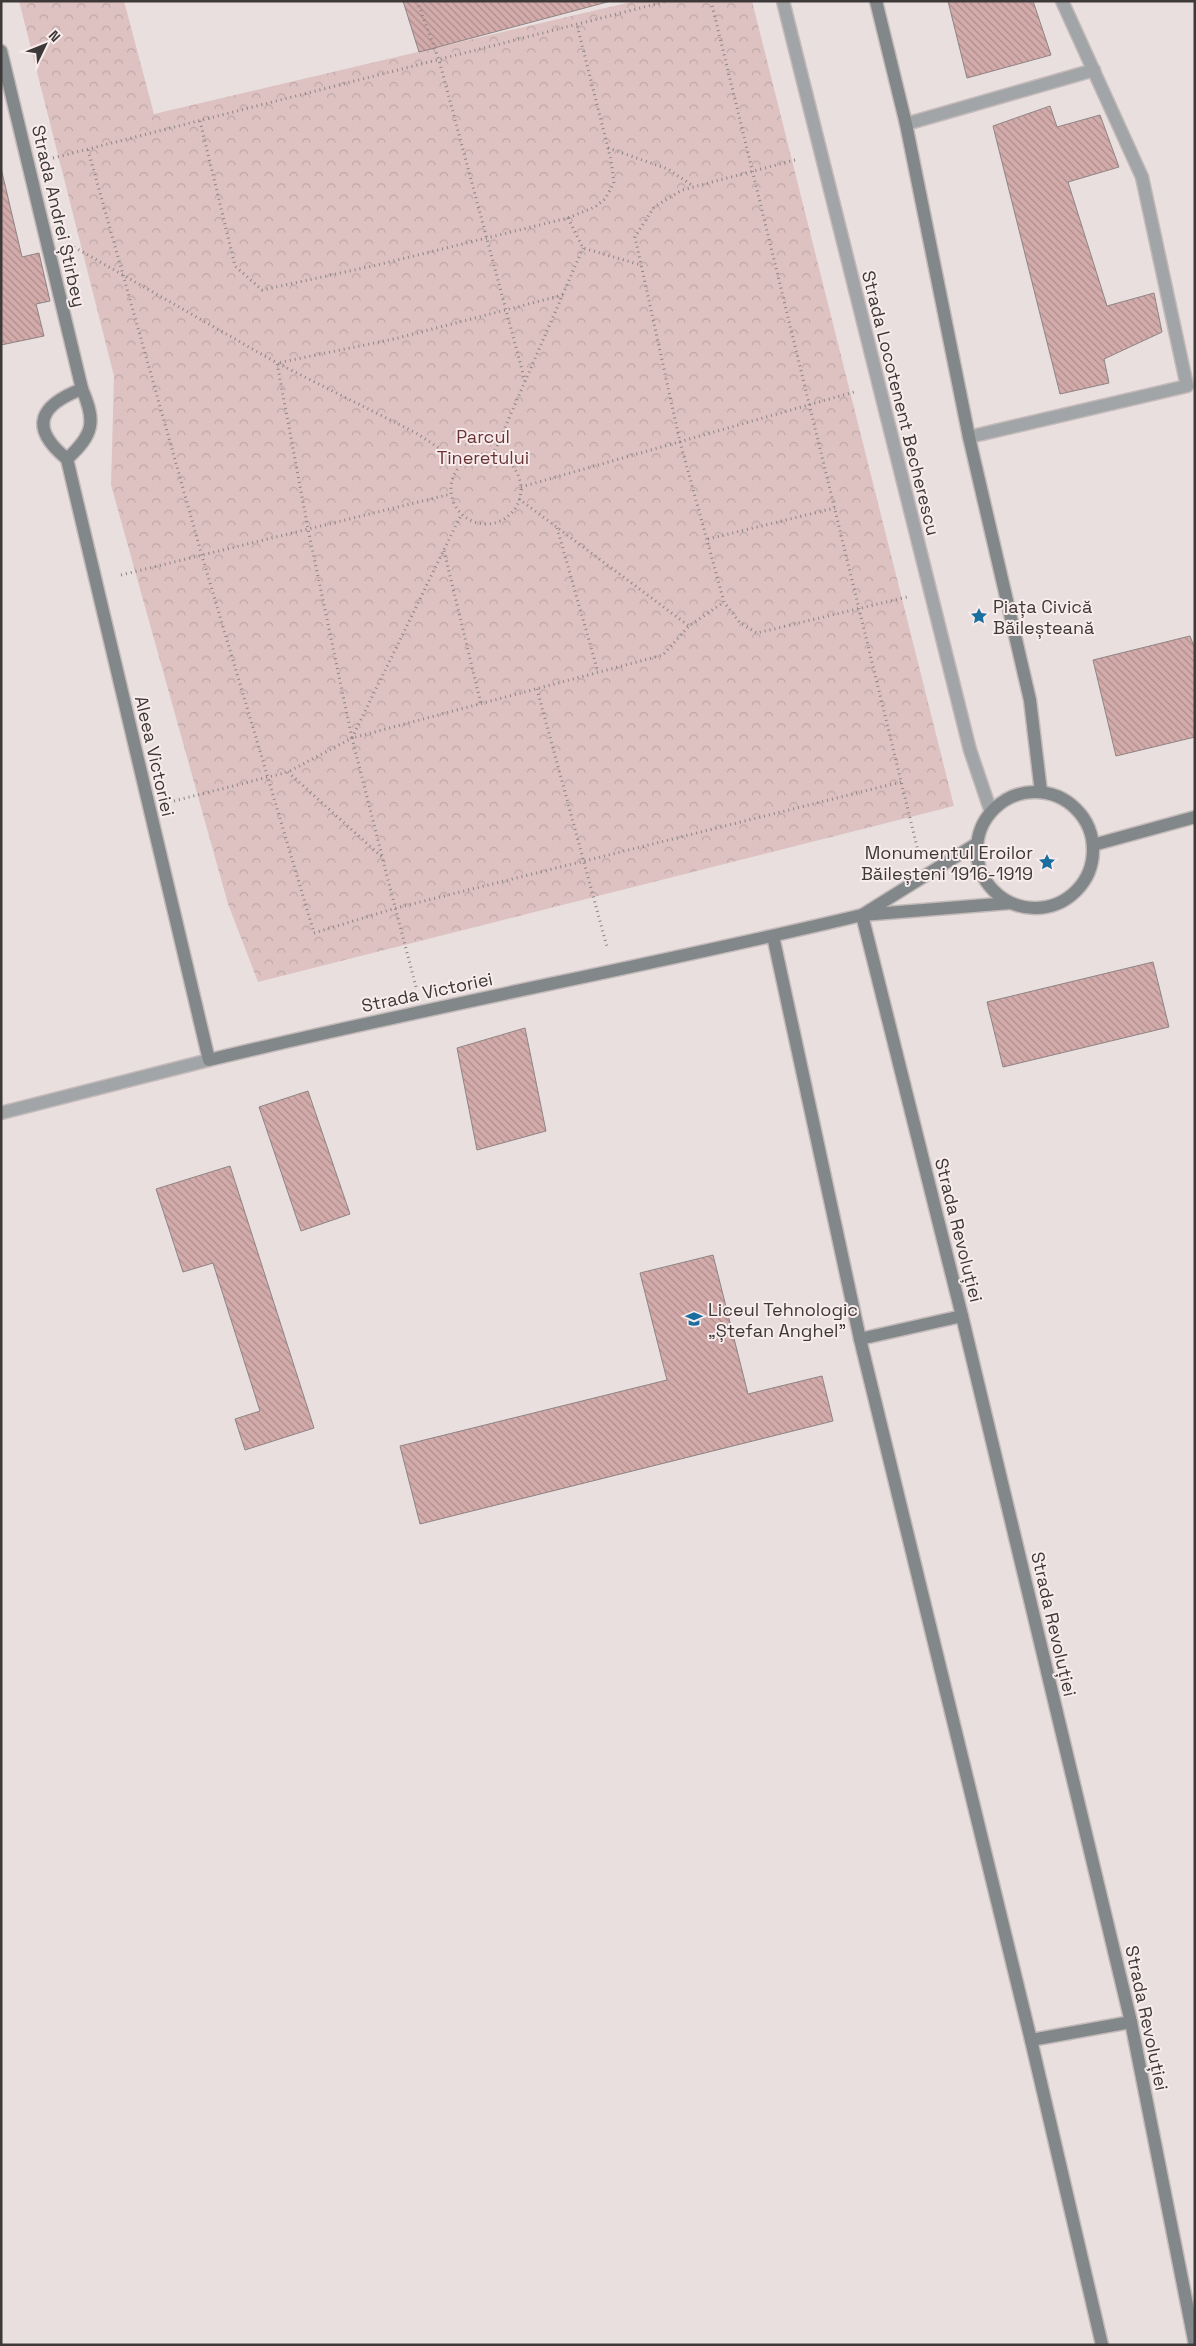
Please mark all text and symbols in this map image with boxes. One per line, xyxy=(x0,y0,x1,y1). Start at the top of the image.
north arrow xyxy=(20,20,70,70)
text: N xyxy=(45,27,64,46)
street label: Strada Andrei Știrbey xyxy=(27,123,91,309)
street label: Strada Locotenent Becherescu xyxy=(857,268,945,538)
park label: Parcul Tineretului xyxy=(437,425,529,469)
place label: Piața Civică Băileșteană xyxy=(993,595,1094,639)
place icon: Piața Civică Băileșteană xyxy=(969,606,989,626)
street label: Aleea Victoriei xyxy=(130,693,180,819)
place label: Monumentul Eroilor Băileșteni 1916-1919 xyxy=(861,841,1033,885)
place icon: Monumentul Eroilor Băileșteni 1916-1919 xyxy=(1037,852,1057,872)
street label: Strada Victoriei xyxy=(359,967,495,1017)
street label: Strada Revoluției xyxy=(930,1156,988,1304)
place label: Liceul Tehnologic „Ștefan Anghel” xyxy=(708,1298,858,1342)
school or university icon: Liceul Tehnologic „Ștefan Anghel” xyxy=(684,1309,704,1329)
street label: Strada Revoluției xyxy=(1026,1549,1082,1699)
street label: Strada Revoluției xyxy=(1120,1943,1174,2093)

